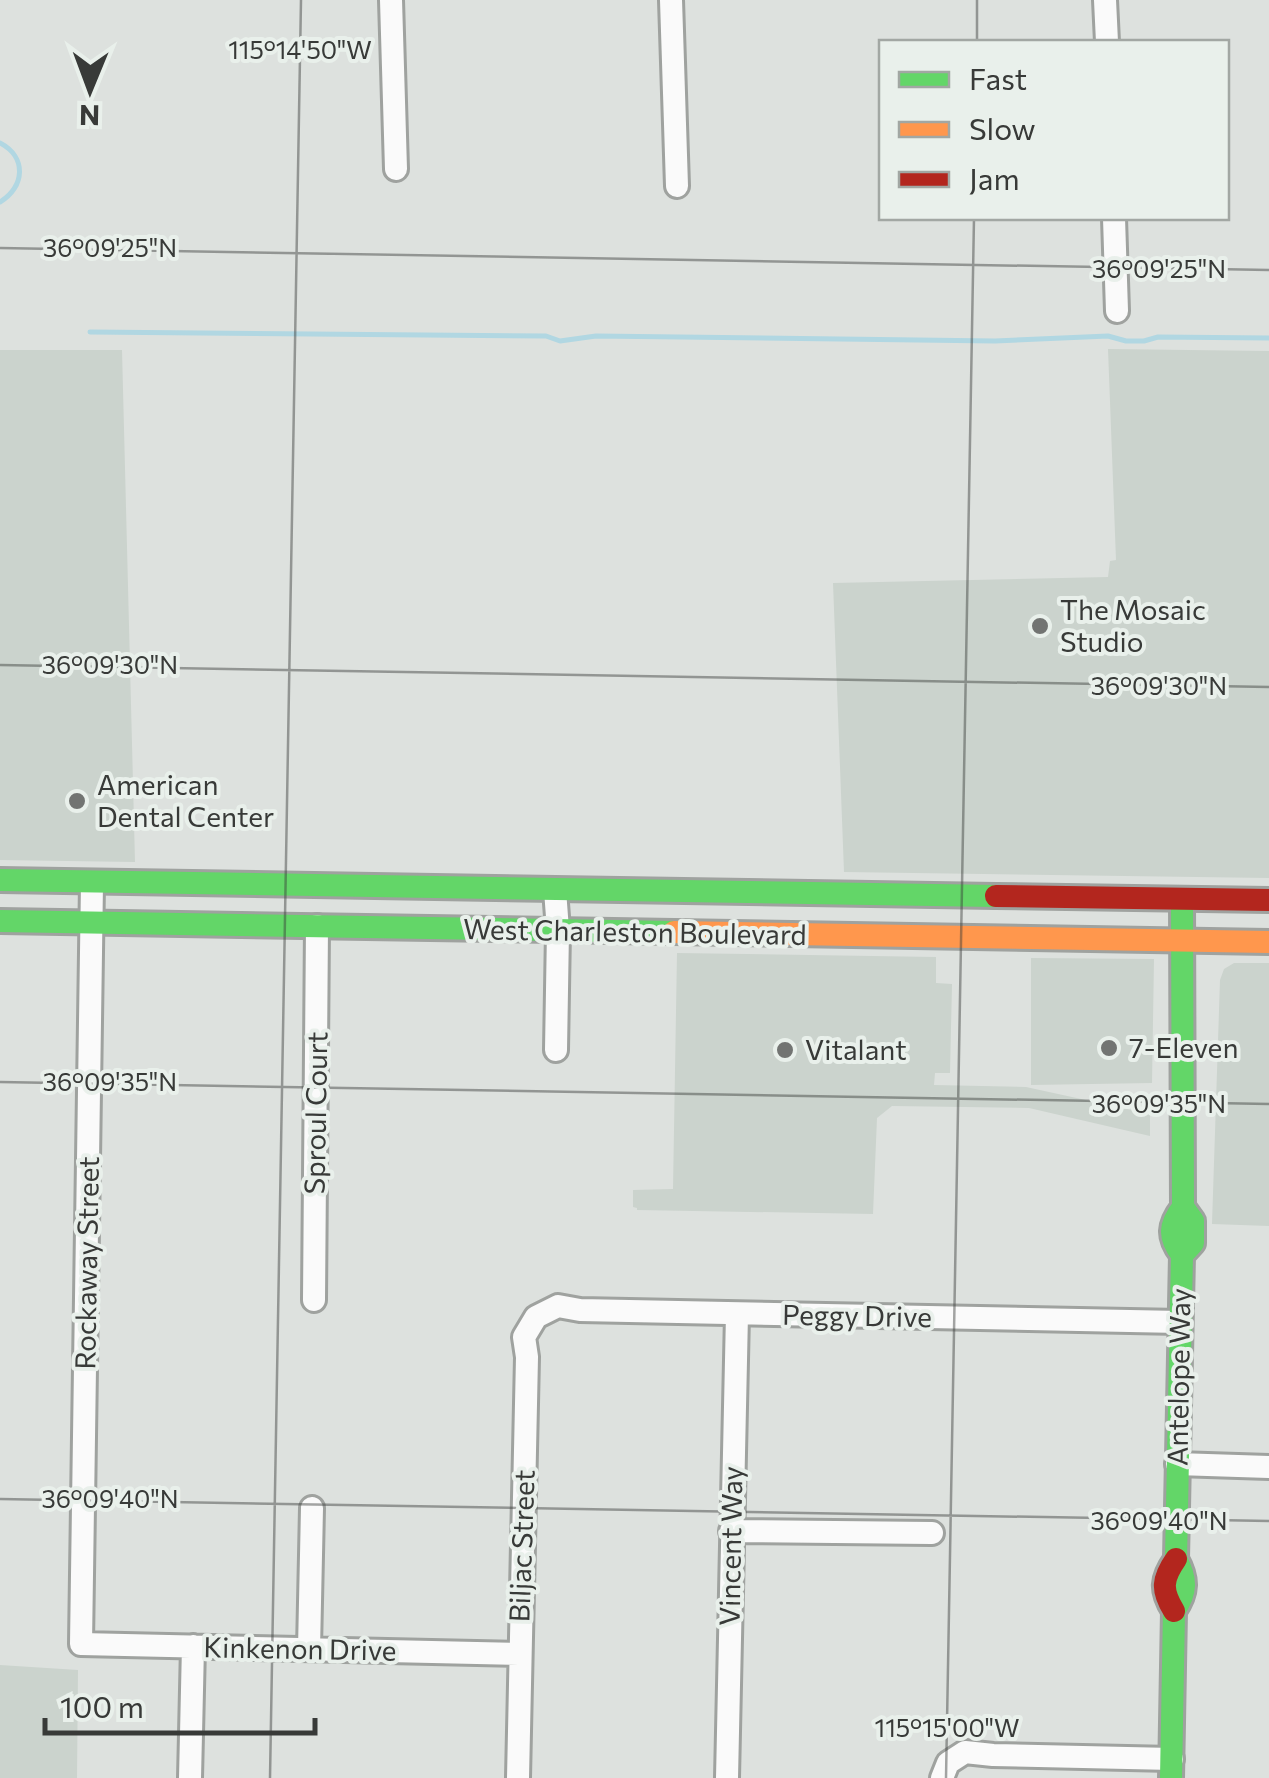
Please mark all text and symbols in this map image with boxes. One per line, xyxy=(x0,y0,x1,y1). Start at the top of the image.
text: 115°14'50"W xyxy=(228,34,372,64)
north arrow xyxy=(40,40,140,140)
legend xyxy=(879,40,1229,220)
text: Fast xyxy=(969,59,1027,96)
text: N xyxy=(79,99,100,133)
text: Slow xyxy=(969,109,1036,146)
text: Jam xyxy=(969,159,1020,196)
text: 36°09'25"N xyxy=(43,232,177,262)
text: 36°09'25"N xyxy=(1092,253,1226,283)
place label: The Mosaic Studio xyxy=(1060,592,1206,658)
marker: The Mosaic Studio xyxy=(1029,615,1051,637)
text: 36°09'30"N xyxy=(42,649,178,679)
text: 36°09'30"N xyxy=(1091,670,1227,700)
place label: American Dental Center xyxy=(97,767,274,833)
marker: American Dental Center xyxy=(66,790,88,812)
street label: West Charleston Boulevard xyxy=(463,911,807,951)
place label: 7-Eleven xyxy=(1129,1030,1238,1064)
street label: Sproul Court xyxy=(297,1031,333,1195)
place label: Vitalant xyxy=(805,1032,907,1066)
marker: 7-Eleven xyxy=(1098,1037,1120,1059)
marker: Vitalant xyxy=(774,1039,796,1061)
text: 36°09'35"N xyxy=(43,1066,177,1096)
text: 36°09'35"N xyxy=(1092,1088,1226,1118)
street label: Rockaway Street xyxy=(67,1156,105,1370)
street label: Antelope Way xyxy=(1159,1288,1197,1466)
street label: Peggy Drive xyxy=(782,1297,932,1333)
street label: Vincent Way xyxy=(712,1466,748,1626)
street label: Biljac Street xyxy=(501,1469,541,1623)
text: 36°09'40"N xyxy=(41,1483,179,1513)
text: 36°09'40"N xyxy=(1090,1505,1228,1535)
street label: Kinkenon Drive xyxy=(203,1629,397,1667)
scale bar xyxy=(45,1673,315,1735)
text: 100 m xyxy=(60,1687,144,1724)
text: 115°15'00"W xyxy=(874,1712,1020,1742)

